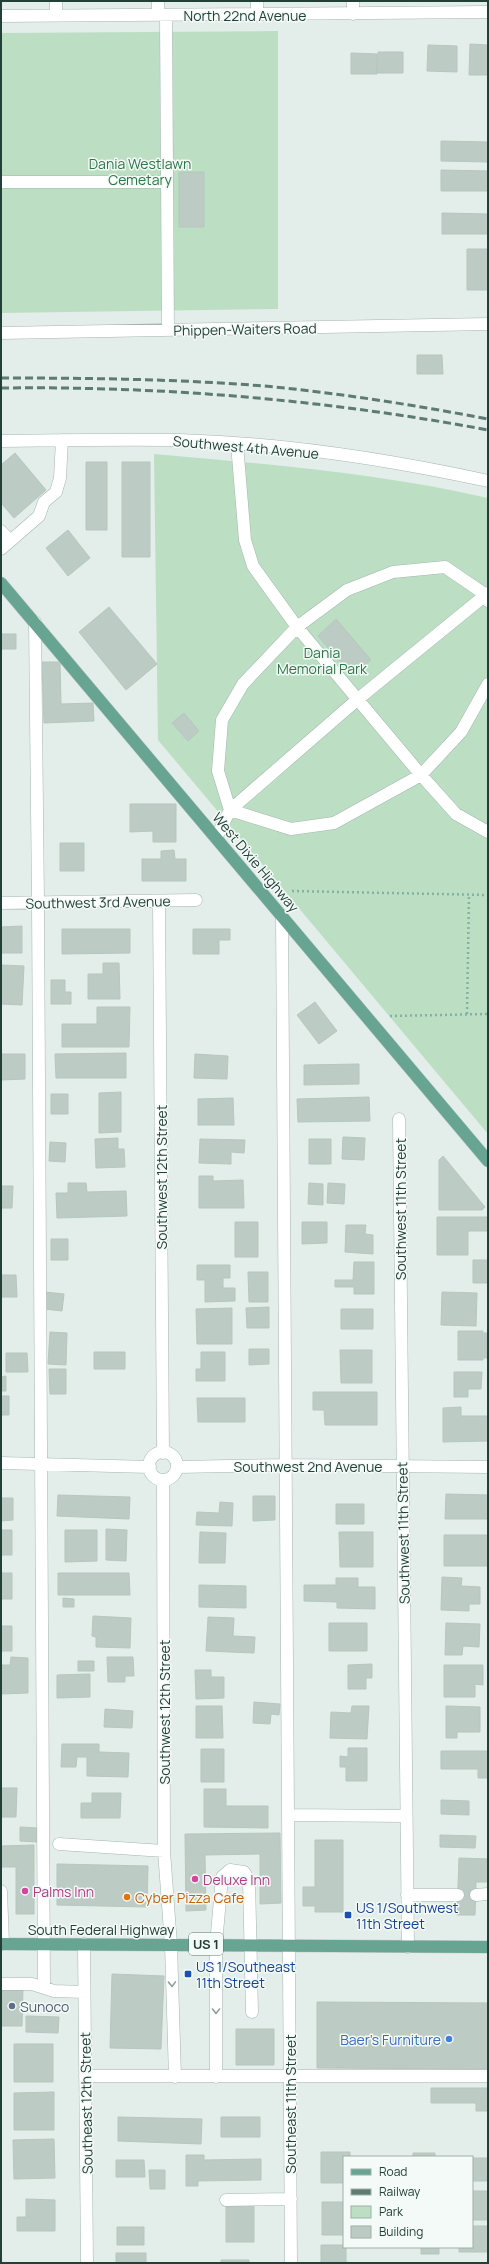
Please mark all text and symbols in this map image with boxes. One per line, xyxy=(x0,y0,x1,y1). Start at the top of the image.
street label: North 22nd Avenue xyxy=(184,6,306,25)
park label: Dania Westlawn Cemetary xyxy=(89,154,191,189)
street label: Phippen-Waiters Road xyxy=(173,318,317,340)
street label: Southwest 4th Avenue xyxy=(172,431,320,463)
park label: Dania Memorial Park xyxy=(277,643,368,678)
street label: West Dixie Highway xyxy=(209,808,304,916)
street label: Southwest 3rd Avenue xyxy=(25,891,171,913)
street label: Southwest 12th Street xyxy=(152,1104,171,1249)
street label: Southwest 11th Street xyxy=(391,1137,410,1280)
street label: Southwest 2nd Avenue xyxy=(234,1457,382,1476)
street label: Southwest 11th Street xyxy=(392,1461,414,1604)
street label: Southwest 12th Street xyxy=(155,1639,174,1784)
place label: Deluxe Inn xyxy=(203,1870,270,1889)
marker: Deluxe Inn xyxy=(190,1874,200,1884)
place label: Palms Inn xyxy=(33,1882,94,1901)
marker: Palms Inn xyxy=(20,1886,30,1896)
place label: Cyber Pizza Cafe xyxy=(135,1888,244,1907)
marker: Cyber Pizza Cafe xyxy=(122,1892,132,1902)
place label: US 1/Southwest 11th Street xyxy=(356,1898,459,1933)
marker: US 1/Southwest 11th Street xyxy=(343,1910,353,1920)
street label: South Federal Highway xyxy=(28,1920,175,1939)
road number: US 1 xyxy=(189,1933,223,1955)
place label: US 1/Southeast 11th Street xyxy=(196,1957,296,1992)
marker: US 1/Southeast 11th Street xyxy=(183,1969,193,1979)
one-way arrow xyxy=(168,1981,176,1987)
place label: Sunoco xyxy=(20,1997,69,2016)
marker: Sunoco xyxy=(7,2001,17,2011)
one-way arrow xyxy=(212,2008,220,2014)
place label: Baer's Furniture xyxy=(340,2030,441,2049)
street label: Southeast 12th Street xyxy=(75,2031,97,2174)
street label: Southeast 11th Street xyxy=(281,2034,300,2174)
marker: Baer's Furniture xyxy=(444,2034,454,2044)
legend xyxy=(343,2156,473,2248)
text: Road xyxy=(379,2163,407,2180)
text: Railway xyxy=(379,2183,421,2200)
text: Park xyxy=(379,2203,404,2220)
text: Building xyxy=(379,2223,423,2240)

